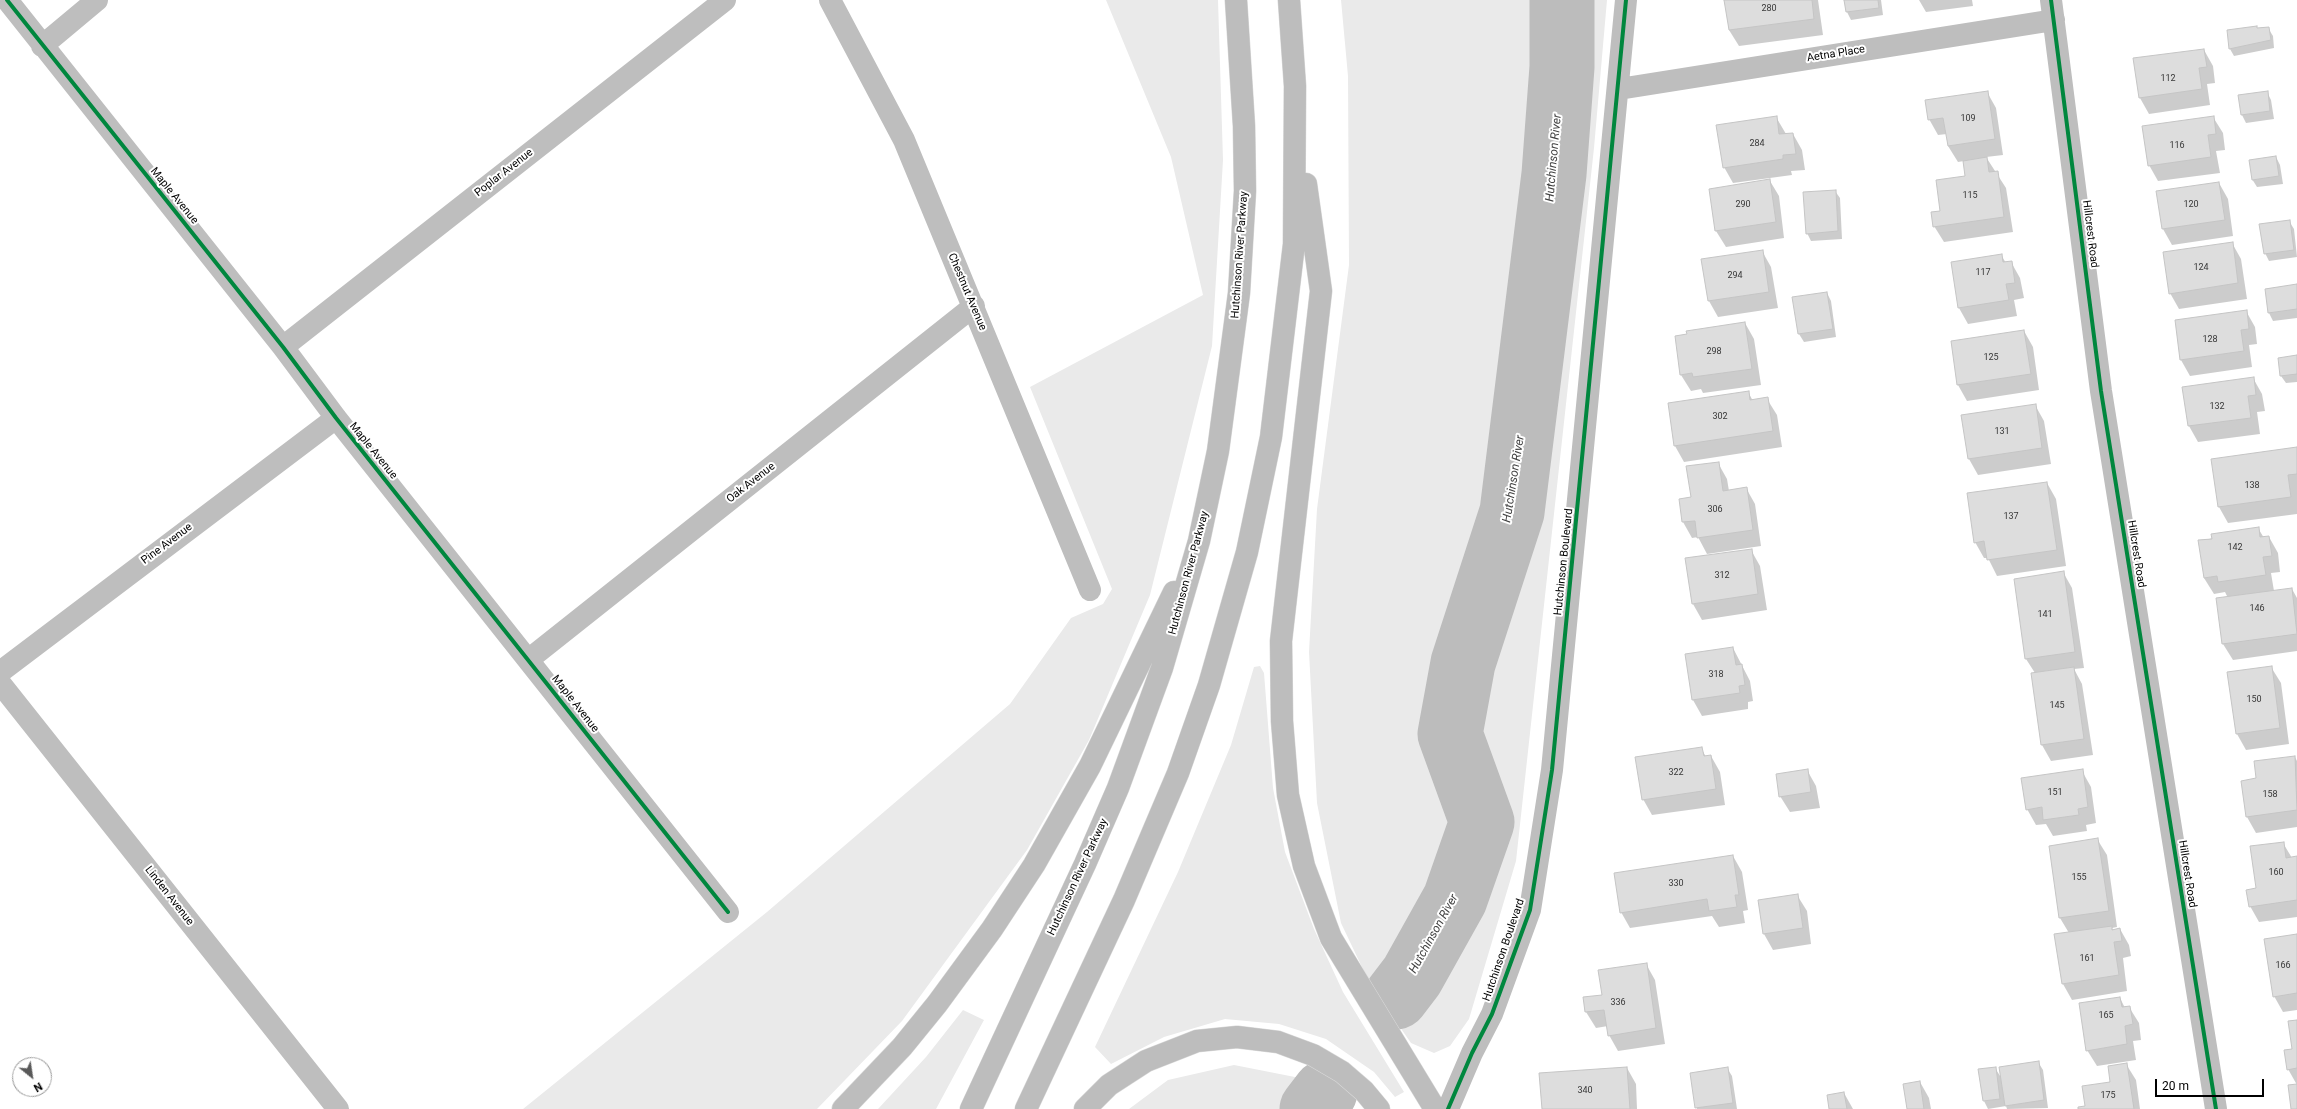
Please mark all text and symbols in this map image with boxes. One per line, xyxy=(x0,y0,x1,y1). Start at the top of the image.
house number: 280 xyxy=(1761,4,1777,14)
street label: Aetna Place xyxy=(1806,43,1866,65)
house number: 112 xyxy=(2160,74,2176,84)
water label: Hutchinson River xyxy=(1543,114,1565,202)
house number: 109 xyxy=(1960,114,1976,124)
house number: 284 xyxy=(1749,139,1765,149)
house number: 116 xyxy=(2169,141,2185,151)
street label: Poplar Avenue xyxy=(472,146,536,200)
street label: Maple Avenue xyxy=(147,165,201,227)
street label: Hutchinson River Parkway xyxy=(1229,191,1251,319)
house number: 115 xyxy=(1962,191,1978,201)
street label: Hillcrest Road xyxy=(2079,199,2101,269)
house number: 290 xyxy=(1735,200,1751,210)
house number: 120 xyxy=(2183,200,2199,210)
street label: Chestnut Avenue xyxy=(945,251,989,333)
house number: 124 xyxy=(2193,263,2209,273)
house number: 117 xyxy=(1975,268,1991,278)
house number: 294 xyxy=(1727,271,1743,281)
house number: 128 xyxy=(2202,335,2218,345)
house number: 298 xyxy=(1706,347,1722,357)
house number: 125 xyxy=(1983,353,1999,363)
house number: 132 xyxy=(2209,402,2225,412)
house number: 302 xyxy=(1712,412,1728,422)
street label: Maple Avenue xyxy=(346,420,400,482)
house number: 131 xyxy=(1994,427,2010,437)
water label: Hutchinson River xyxy=(1500,434,1528,524)
street label: Oak Avenue xyxy=(724,460,778,506)
house number: 138 xyxy=(2244,481,2260,491)
house number: 306 xyxy=(1707,505,1723,515)
street label: Hutchinson Boulevard xyxy=(1552,508,1576,616)
street label: Hutchinson River Parkway xyxy=(1166,510,1212,636)
house number: 137 xyxy=(2003,512,2019,522)
street label: Hillcrest Road xyxy=(2124,519,2148,589)
street label: Pine Avenue xyxy=(139,521,195,567)
house number: 142 xyxy=(2227,543,2243,553)
house number: 312 xyxy=(1714,571,1730,581)
house number: 146 xyxy=(2249,604,2265,614)
house number: 141 xyxy=(2037,610,2053,620)
house number: 318 xyxy=(1708,670,1724,680)
street label: Maple Avenue xyxy=(549,673,601,735)
house number: 150 xyxy=(2246,695,2262,705)
house number: 145 xyxy=(2049,701,2065,711)
house number: 322 xyxy=(1668,768,1684,778)
house number: 151 xyxy=(2047,788,2063,798)
house number: 158 xyxy=(2262,790,2278,800)
street label: Hutchinson River Parkway xyxy=(1045,816,1111,938)
street label: Hillcrest Road xyxy=(2175,839,2199,909)
street label: Linden Avenue xyxy=(142,864,196,928)
house number: 160 xyxy=(2268,868,2284,878)
house number: 155 xyxy=(2071,873,2087,883)
house number: 330 xyxy=(1668,879,1684,889)
water label: Hutchinson River xyxy=(1406,892,1462,976)
street label: Hutchinson Boulevard xyxy=(1480,897,1528,1003)
house number: 161 xyxy=(2079,954,2095,964)
house number: 166 xyxy=(2275,961,2291,971)
house number: 336 xyxy=(1610,998,1626,1008)
house number: 165 xyxy=(2098,1011,2114,1021)
north arrow xyxy=(12,1057,52,1097)
scale bar xyxy=(2157,1071,2266,1097)
text: N xyxy=(31,1079,44,1095)
text: 20 m xyxy=(2162,1079,2189,1093)
house number: 340 xyxy=(1577,1086,1593,1096)
house number: 175 xyxy=(2100,1091,2116,1101)

